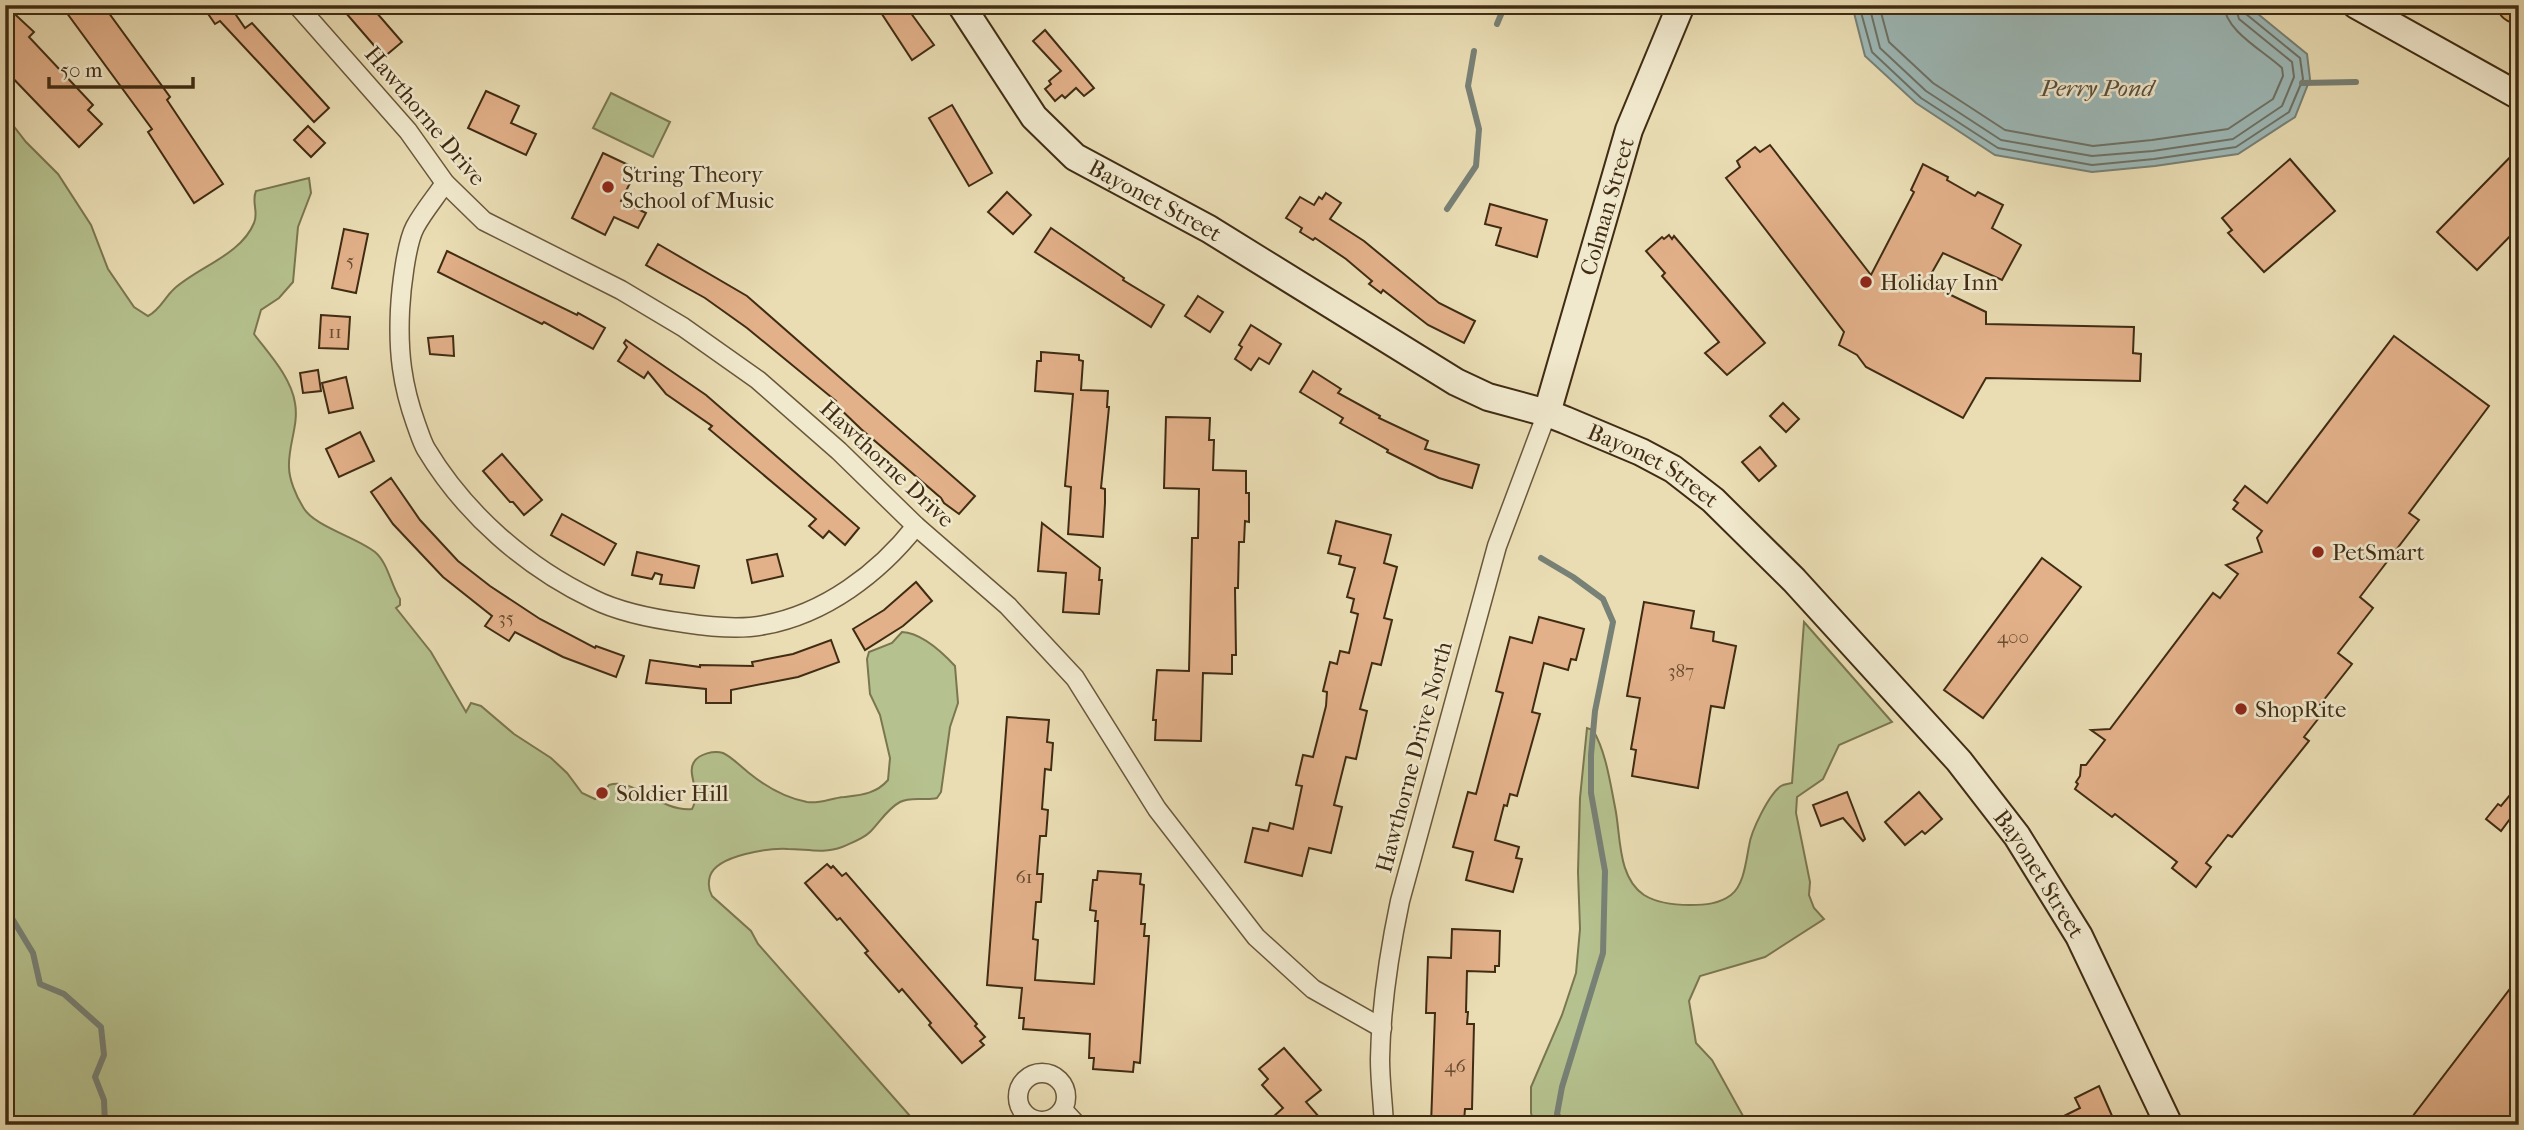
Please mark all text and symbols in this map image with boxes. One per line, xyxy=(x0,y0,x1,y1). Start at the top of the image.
street label: Hawthorne Drive xyxy=(359,41,491,191)
scale bar xyxy=(49,46,192,90)
text: 50 m xyxy=(60,58,103,82)
water label: Perry Pond xyxy=(2039,74,2156,102)
street label: Colman Street xyxy=(1574,134,1640,279)
street label: Bayonet Street xyxy=(1084,153,1227,247)
place label: String Theory School of Music xyxy=(622,161,774,214)
marker: String Theory School of Music xyxy=(600,179,616,195)
house number: 5 xyxy=(346,250,354,272)
place label: Holiday Inn xyxy=(1880,269,1999,296)
marker: Holiday Inn xyxy=(1858,274,1874,290)
house number: 11 xyxy=(328,321,342,343)
street label: Hawthorne Drive xyxy=(814,395,960,533)
street label: Bayonet Street xyxy=(1584,418,1724,513)
place label: PetSmart xyxy=(2332,539,2425,566)
marker: PetSmart xyxy=(2310,544,2326,560)
house number: 35 xyxy=(498,607,514,629)
house number: 400 xyxy=(1997,626,2029,648)
street label: Hawthorne Drive North xyxy=(1370,638,1458,875)
house number: 387 xyxy=(1668,660,1694,682)
place label: ShopRite xyxy=(2255,696,2346,723)
marker: ShopRite xyxy=(2233,701,2249,717)
place label: Soldier Hill xyxy=(616,780,729,807)
marker: Soldier Hill xyxy=(594,785,610,801)
street label: Bayonet Street xyxy=(1988,804,2090,943)
house number: 61 xyxy=(1016,866,1032,888)
house number: 46 xyxy=(1444,1055,1466,1077)

